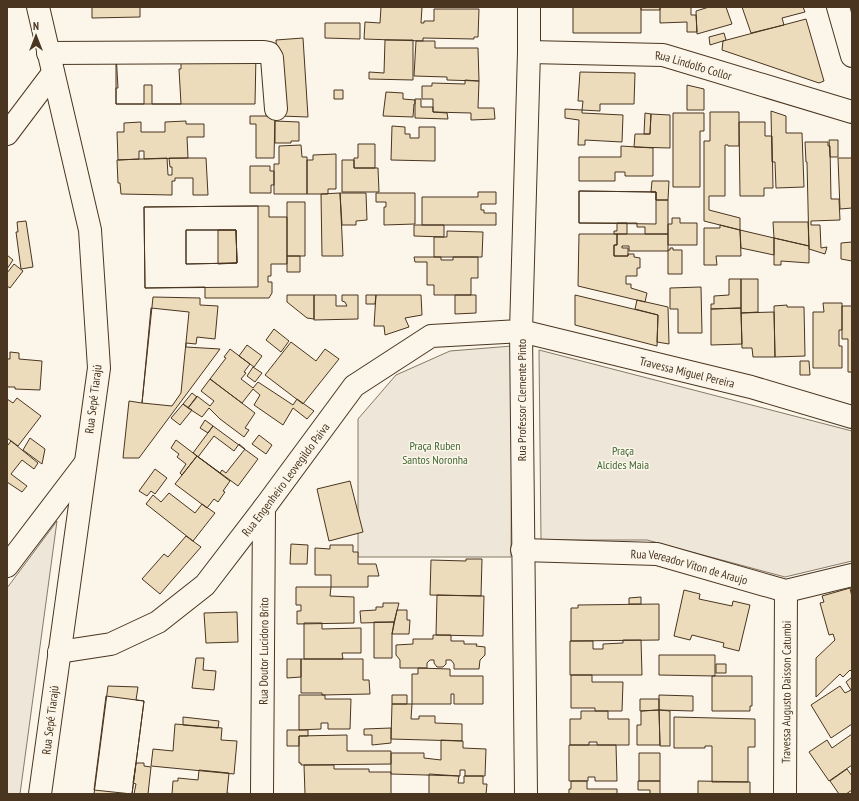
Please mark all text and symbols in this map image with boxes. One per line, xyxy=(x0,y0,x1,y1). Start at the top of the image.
north arrow xyxy=(16,16,56,56)
text: N xyxy=(33,19,39,33)
street label: Rua Lindolfo Collor xyxy=(655,47,735,83)
street label: Rua Professor Clemente Pinto xyxy=(514,339,529,461)
street label: Travessa Miguel Pereira xyxy=(638,353,737,390)
street label: Rua Sepé Tiarajú xyxy=(81,364,105,434)
street label: Rua Engenheiro Leovegildo Paiva xyxy=(238,419,332,539)
park label: Praça Ruben Santos Noronha xyxy=(402,438,468,467)
park label: Praça Alcides Maia xyxy=(597,443,649,472)
street label: Rua Vereador Viton de Araujo xyxy=(630,546,750,587)
street label: Rua Doutor Lucidoro Brito xyxy=(255,597,271,705)
street label: Travessa Augusto Daisson Catumbi xyxy=(778,621,793,763)
street label: Rua Sepé Tiarajú xyxy=(38,685,62,755)

